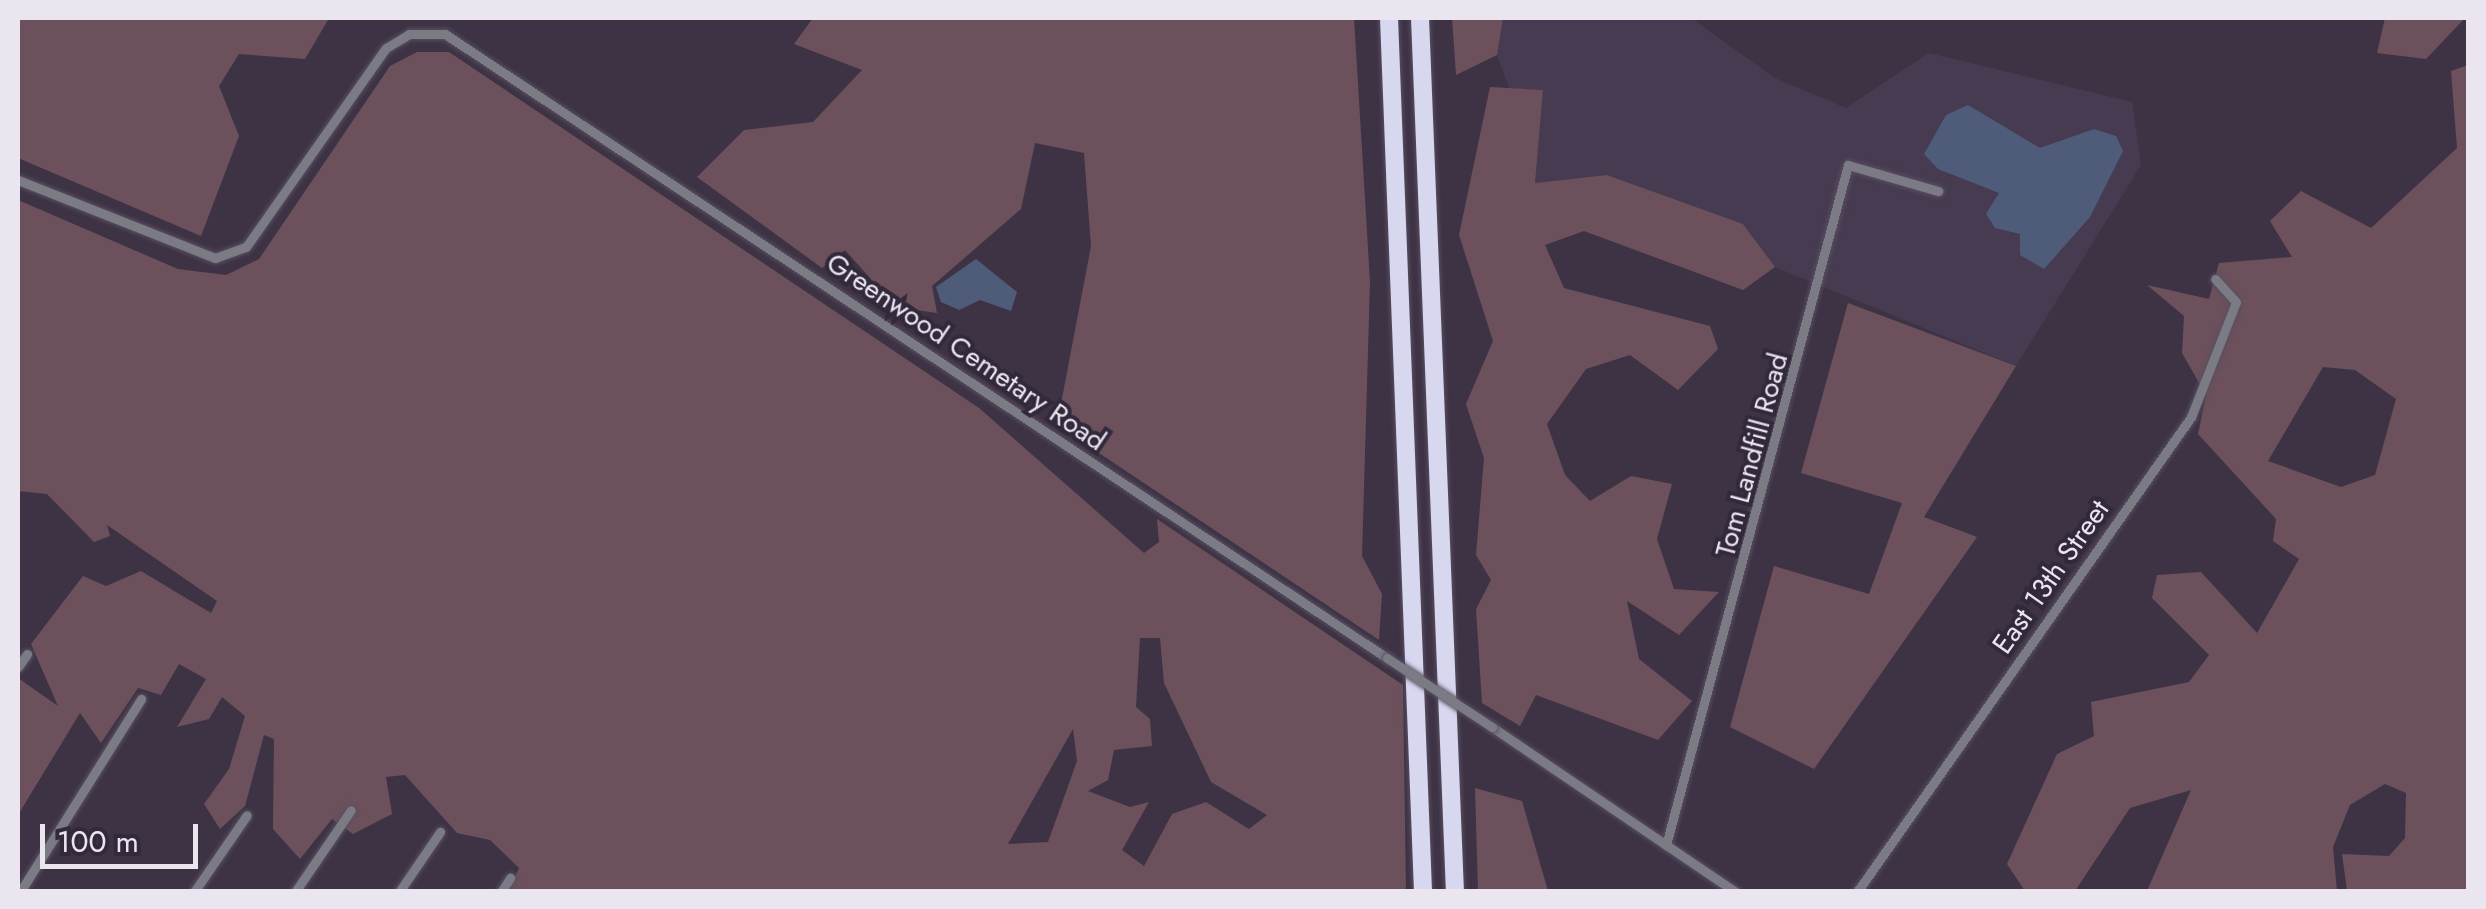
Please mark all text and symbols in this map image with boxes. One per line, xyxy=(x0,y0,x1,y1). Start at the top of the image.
street label: Greenwood Cemetary Road xyxy=(820,246,1112,458)
street label: Tom Landfill Road xyxy=(1709,350,1795,560)
street label: East 13th Street xyxy=(1986,494,2116,660)
scale bar xyxy=(45,804,202,866)
text: 100 m xyxy=(57,820,139,863)

